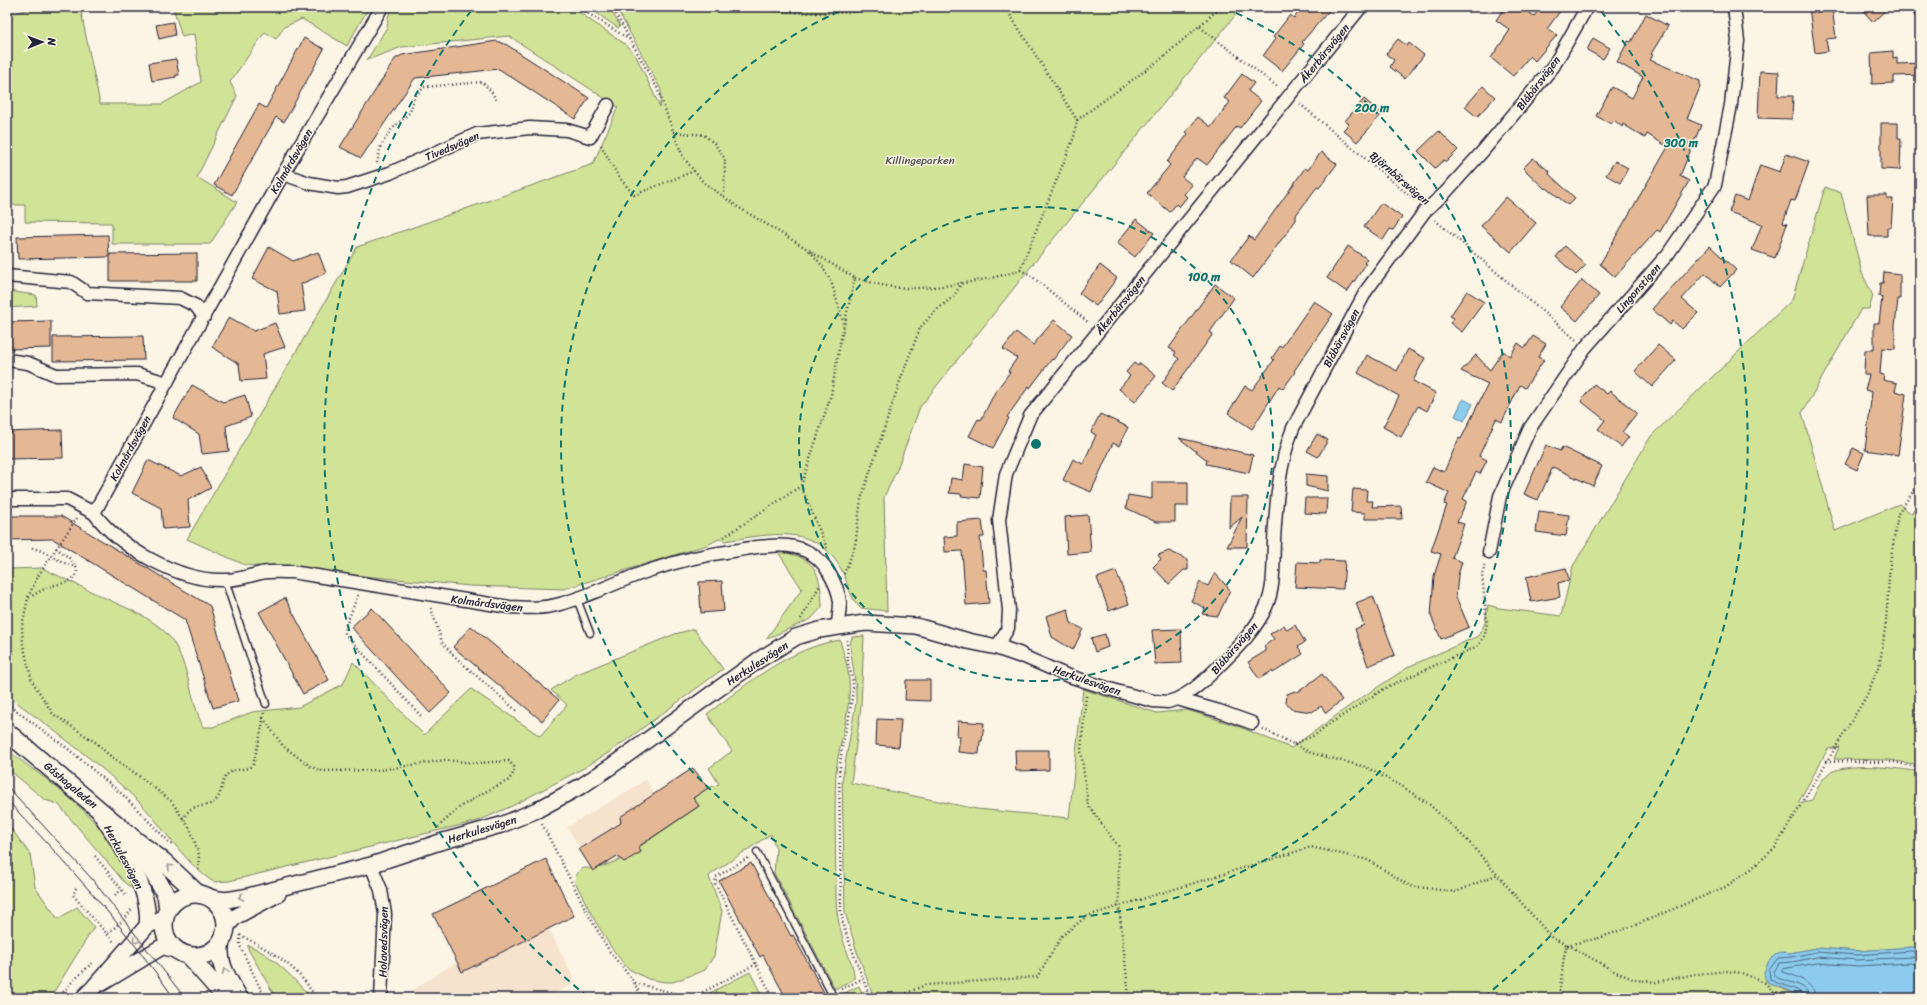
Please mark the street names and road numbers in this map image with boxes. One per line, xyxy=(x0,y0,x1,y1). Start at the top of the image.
street label: Åkerbärsvägen xyxy=(1294,19,1354,88)
street label: Blåbärsvägen xyxy=(1511,52,1565,115)
street label: Kolmårdsvägen xyxy=(265,125,318,197)
street label: Tivedsvägen xyxy=(422,126,482,166)
street label: Björnbärsvägen xyxy=(1365,147,1434,210)
street label: Lingonstigen xyxy=(1611,259,1666,318)
street label: Åkerbärsvägen xyxy=(1090,271,1150,340)
street label: Blåbärsvägen xyxy=(1318,305,1365,371)
street label: Kolmårdsvägen xyxy=(105,412,156,485)
street label: Kolmårdsvägen xyxy=(450,590,524,617)
street label: Blåbärsvägen xyxy=(1206,618,1263,679)
street label: Herkulesvägen xyxy=(722,636,792,691)
street label: Herkulesvägen xyxy=(1050,660,1124,701)
street label: Gåshagaleden xyxy=(39,757,102,814)
street label: Herkulesvägen xyxy=(445,810,519,849)
street label: Herkulesvägen xyxy=(99,821,149,893)
street label: Holavedsvägen xyxy=(373,906,394,978)

